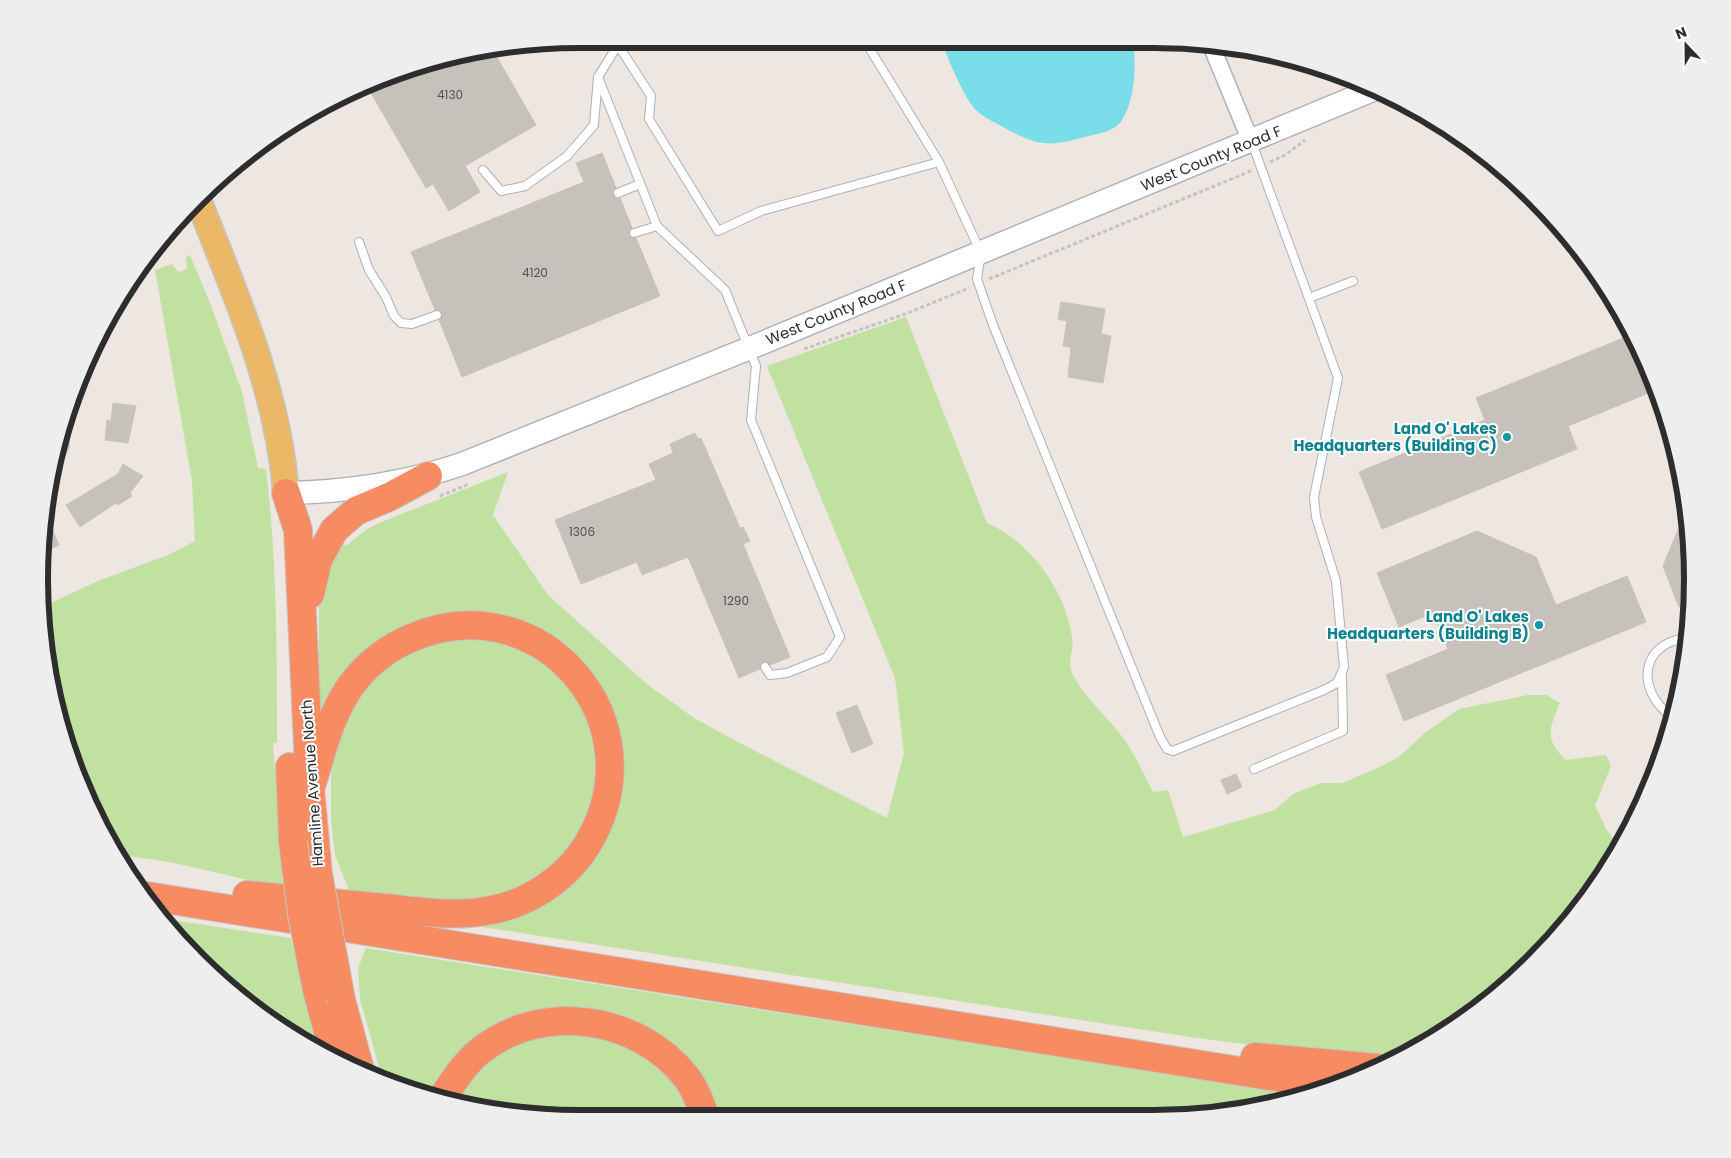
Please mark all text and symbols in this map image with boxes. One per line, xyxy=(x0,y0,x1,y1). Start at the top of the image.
north arrow xyxy=(1661,20,1711,70)
text: N xyxy=(1673,22,1690,44)
house number: 4130 xyxy=(437,86,463,103)
street label: West County Road F xyxy=(1137,120,1285,196)
house number: 4120 xyxy=(522,264,548,281)
street label: West County Road F xyxy=(762,274,910,350)
place label: Land O' Lakes Headquarters (Building C) xyxy=(1294,418,1497,456)
marker: Land O' Lakes Headquarters (Building C) xyxy=(1501,431,1513,443)
house number: 1306 xyxy=(569,523,595,540)
house number: 1290 xyxy=(723,592,749,609)
place label: Land O' Lakes Headquarters (Building B) xyxy=(1327,606,1529,644)
marker: Land O' Lakes Headquarters (Building B) xyxy=(1533,619,1545,631)
street label: Hamline Avenue North xyxy=(296,699,328,867)

